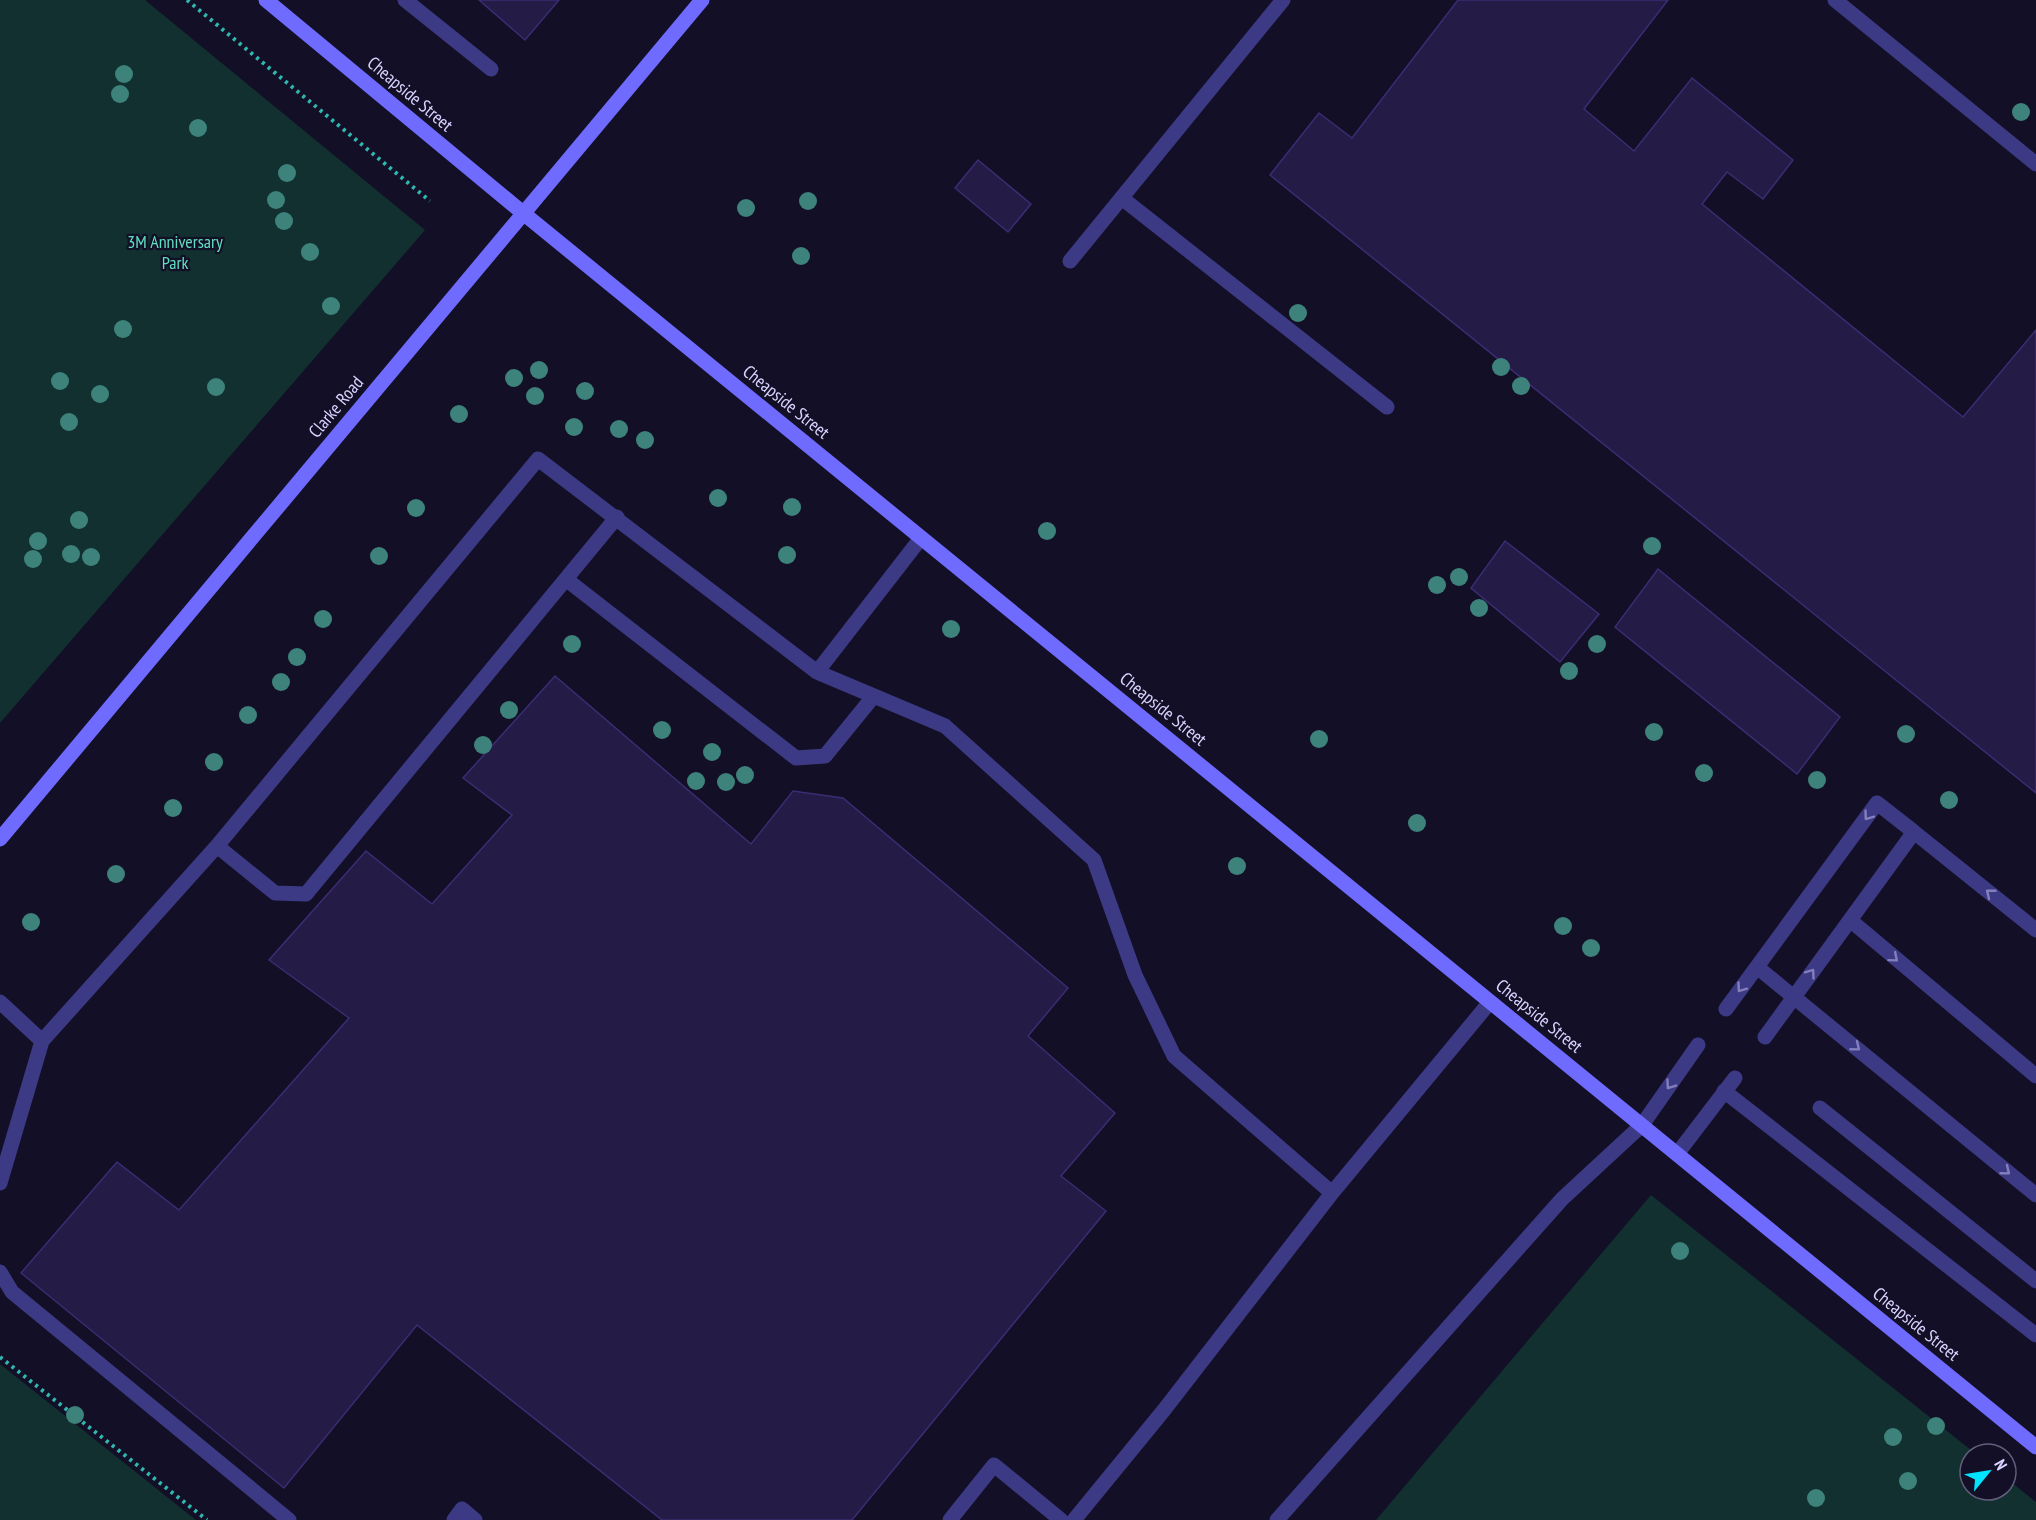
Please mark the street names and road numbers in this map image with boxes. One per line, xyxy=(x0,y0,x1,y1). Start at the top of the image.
street label: Cheapside Street xyxy=(363,51,458,136)
street label: Cheapside Street xyxy=(738,360,834,444)
street label: Clarke Road xyxy=(303,371,368,442)
street label: Cheapside Street xyxy=(1115,667,1211,751)
street label: Cheapside Street xyxy=(1491,974,1587,1058)
street label: Cheapside Street xyxy=(1868,1282,1964,1366)

